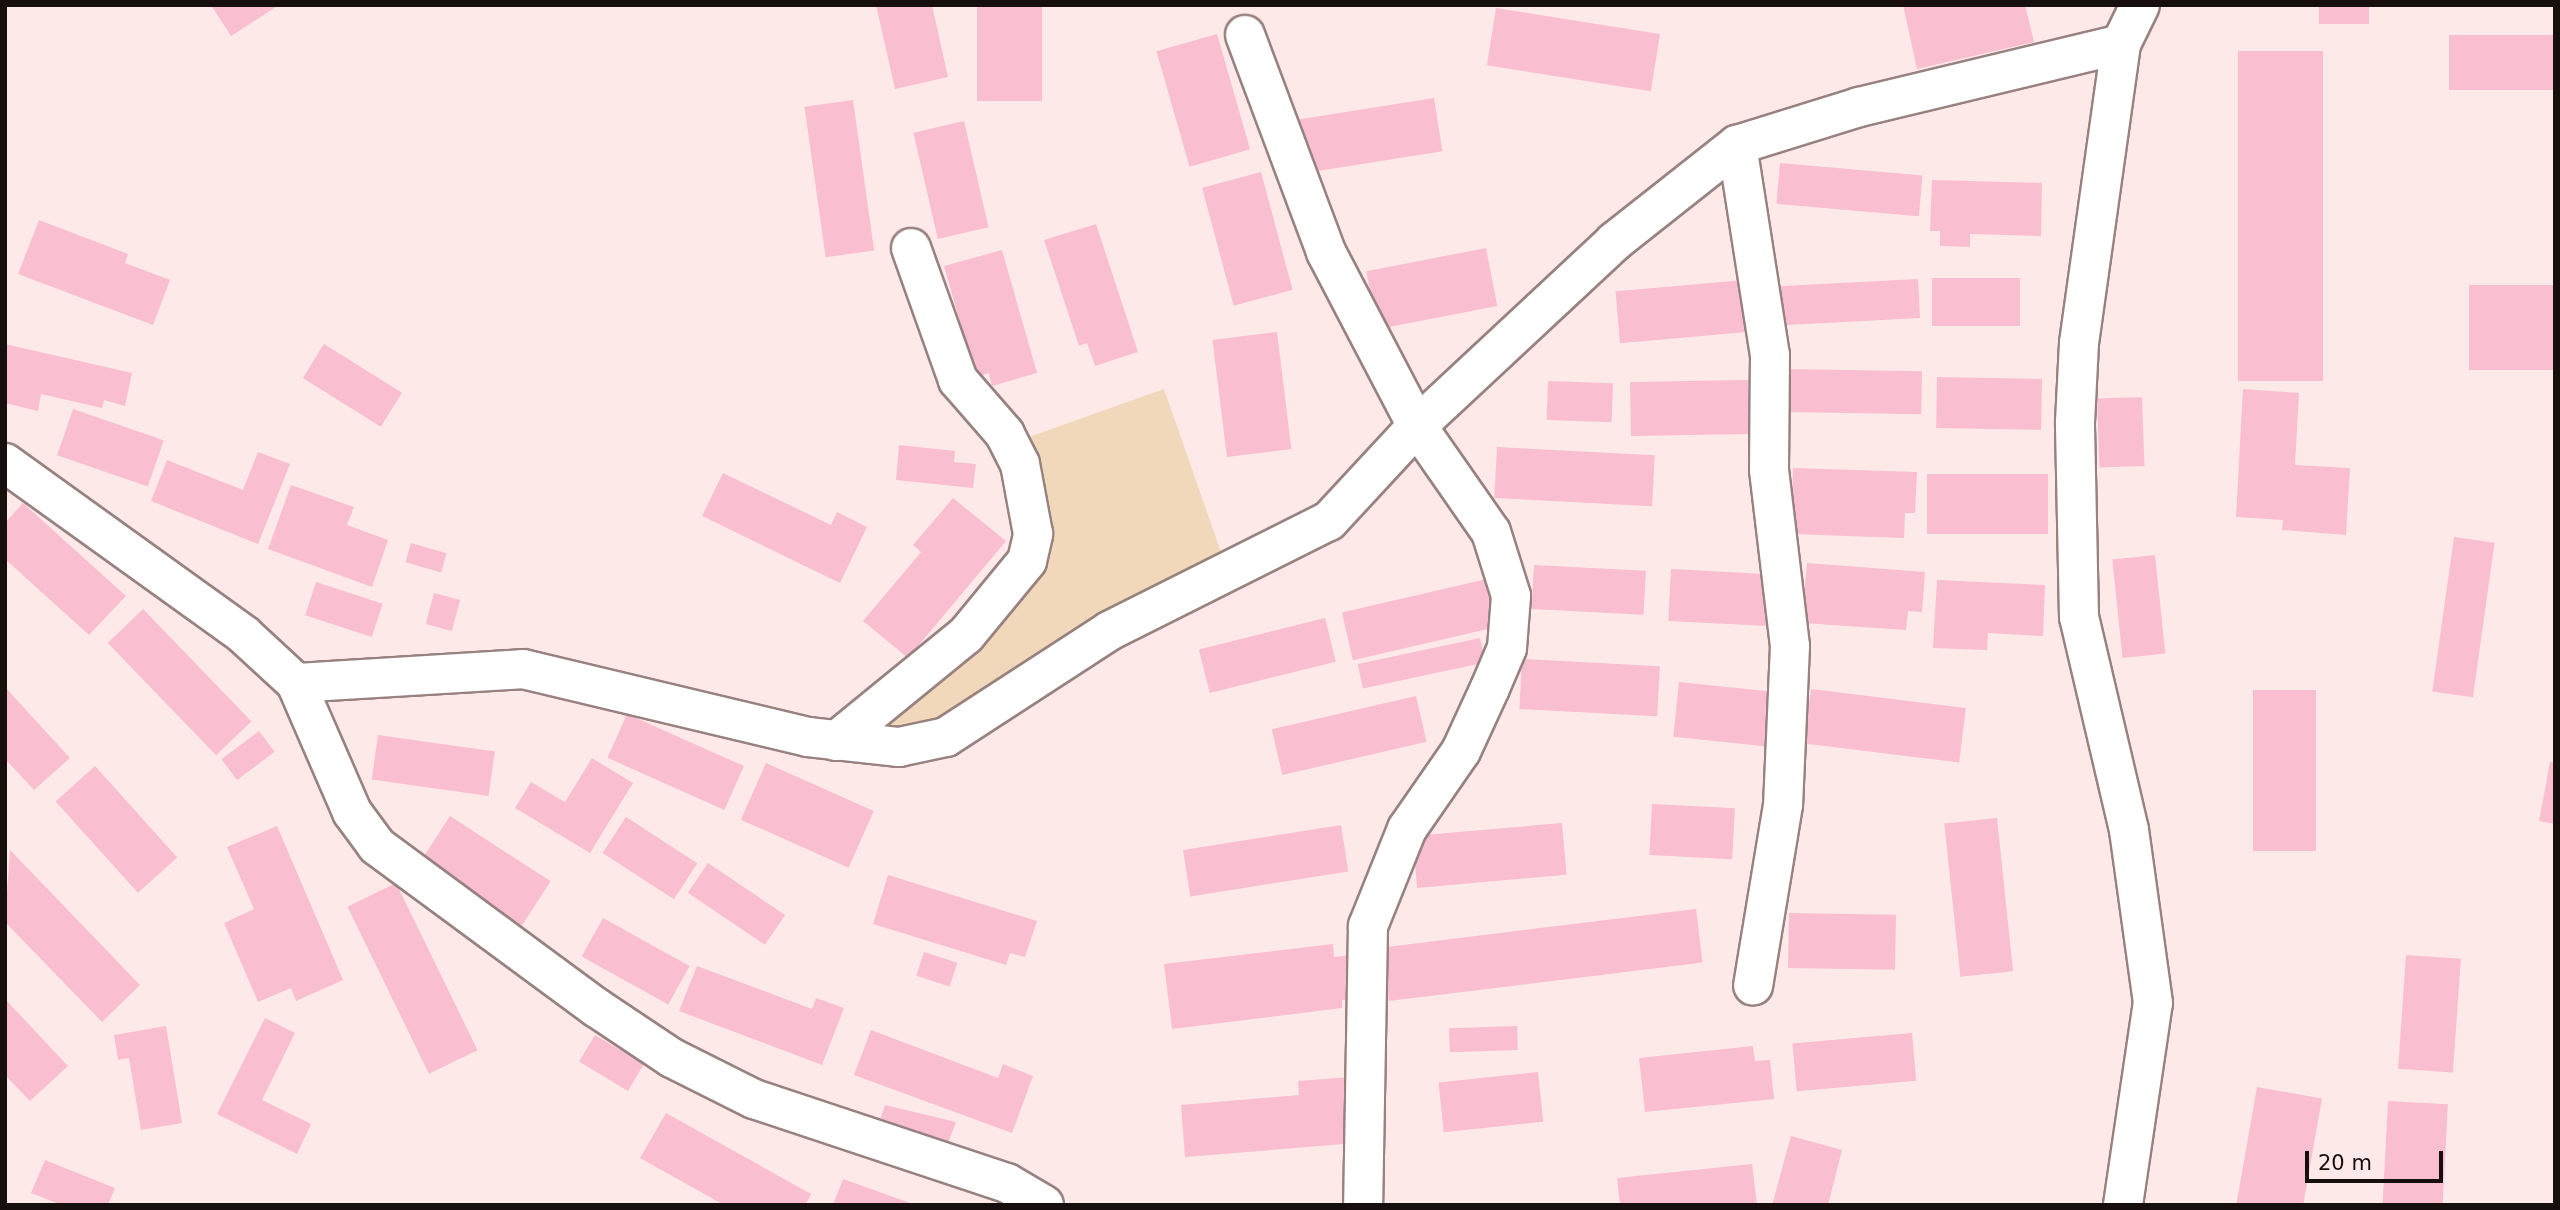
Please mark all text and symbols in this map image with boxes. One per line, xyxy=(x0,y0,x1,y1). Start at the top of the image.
scale bar xyxy=(2308,1136,2446,1180)
text: 20 m xyxy=(2318,1151,2372,1175)

